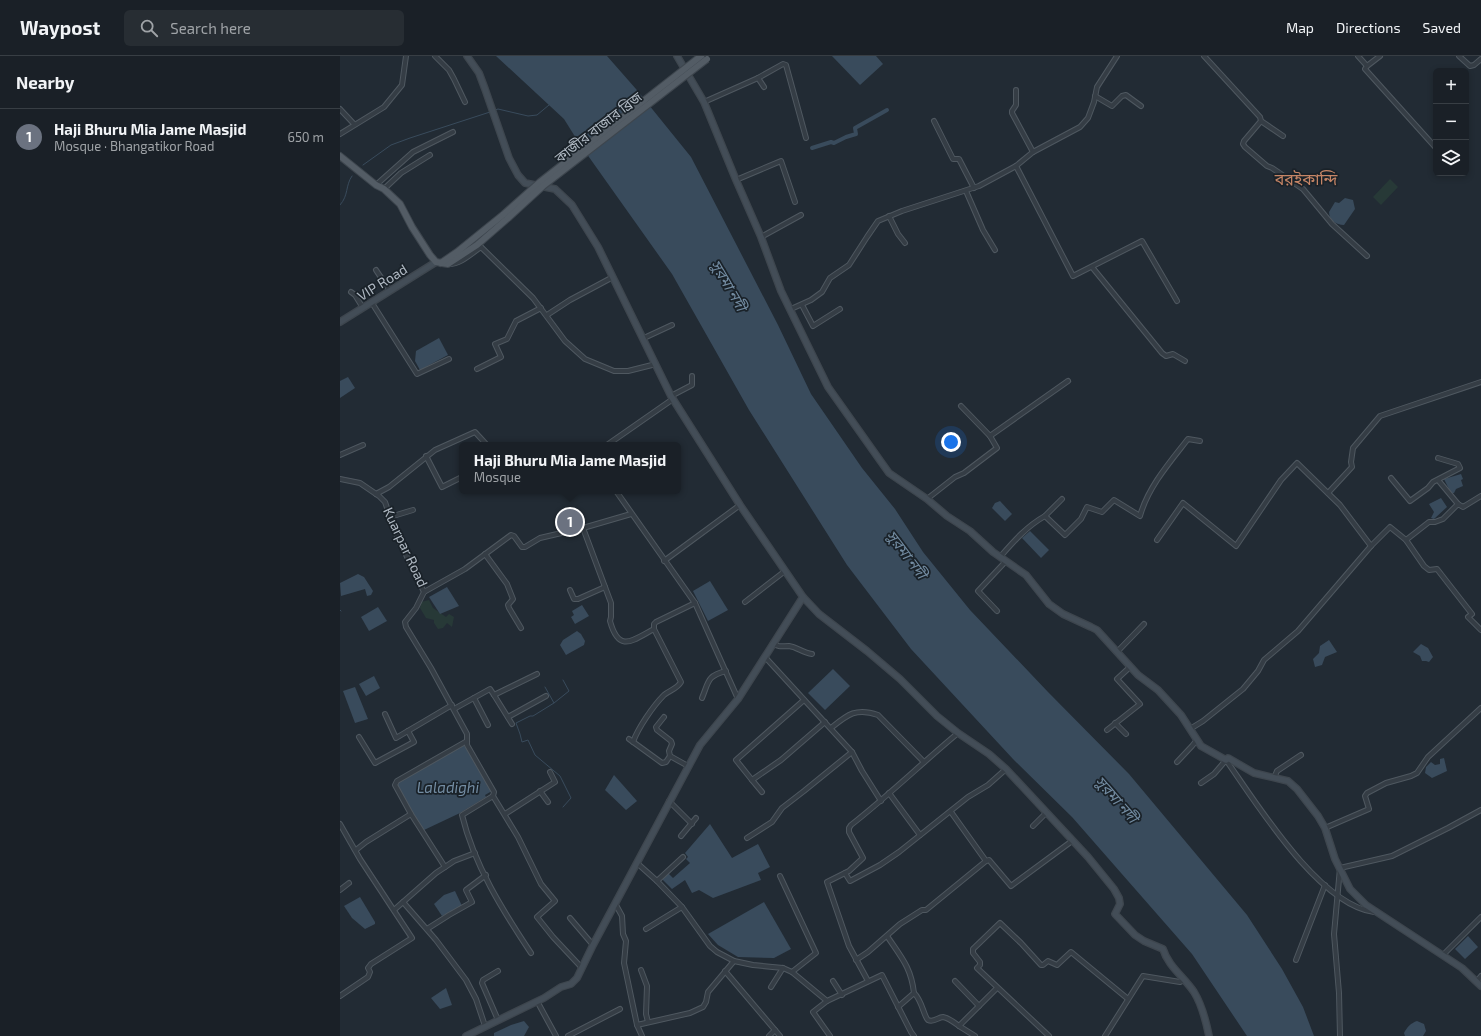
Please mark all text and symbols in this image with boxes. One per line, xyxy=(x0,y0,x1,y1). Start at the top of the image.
search box xyxy=(124,10,404,46)
text: Waypost xyxy=(20,16,100,39)
icon: search xyxy=(138,17,160,39)
text: Search here xyxy=(170,19,251,37)
text: Map xyxy=(1286,19,1314,36)
text: Directions xyxy=(1336,19,1401,36)
text: Saved xyxy=(1423,19,1461,36)
map controls xyxy=(1433,68,1469,176)
button: + xyxy=(1433,68,1469,104)
text: Nearby xyxy=(16,72,74,92)
street label: কাজীর বাজার ব্রিজ xyxy=(550,87,646,167)
button: − xyxy=(1433,104,1469,140)
text: Haji Bhuru Mia Jame Masjid xyxy=(54,120,246,138)
text: 1 xyxy=(26,129,32,145)
text: 650 m xyxy=(287,129,324,145)
text: Mosque · Bhangatikor Road xyxy=(54,138,214,154)
button: layers xyxy=(1433,140,1469,176)
district label: বরইকান্দি xyxy=(1274,169,1338,188)
water label: সুরমা নদী xyxy=(706,256,752,317)
street label: VIP Road xyxy=(354,260,410,304)
your location xyxy=(941,432,961,452)
popup xyxy=(459,442,681,494)
text: Haji Bhuru Mia Jame Masjid xyxy=(474,451,666,469)
text: Mosque xyxy=(474,469,521,485)
street label: Kuarpar Road xyxy=(380,504,432,590)
pin: 1 xyxy=(557,507,583,537)
water label: সুরমা নদী xyxy=(882,526,933,585)
water label: সুরমা নদী xyxy=(1091,772,1144,829)
water label: Laladighi xyxy=(417,778,480,796)

